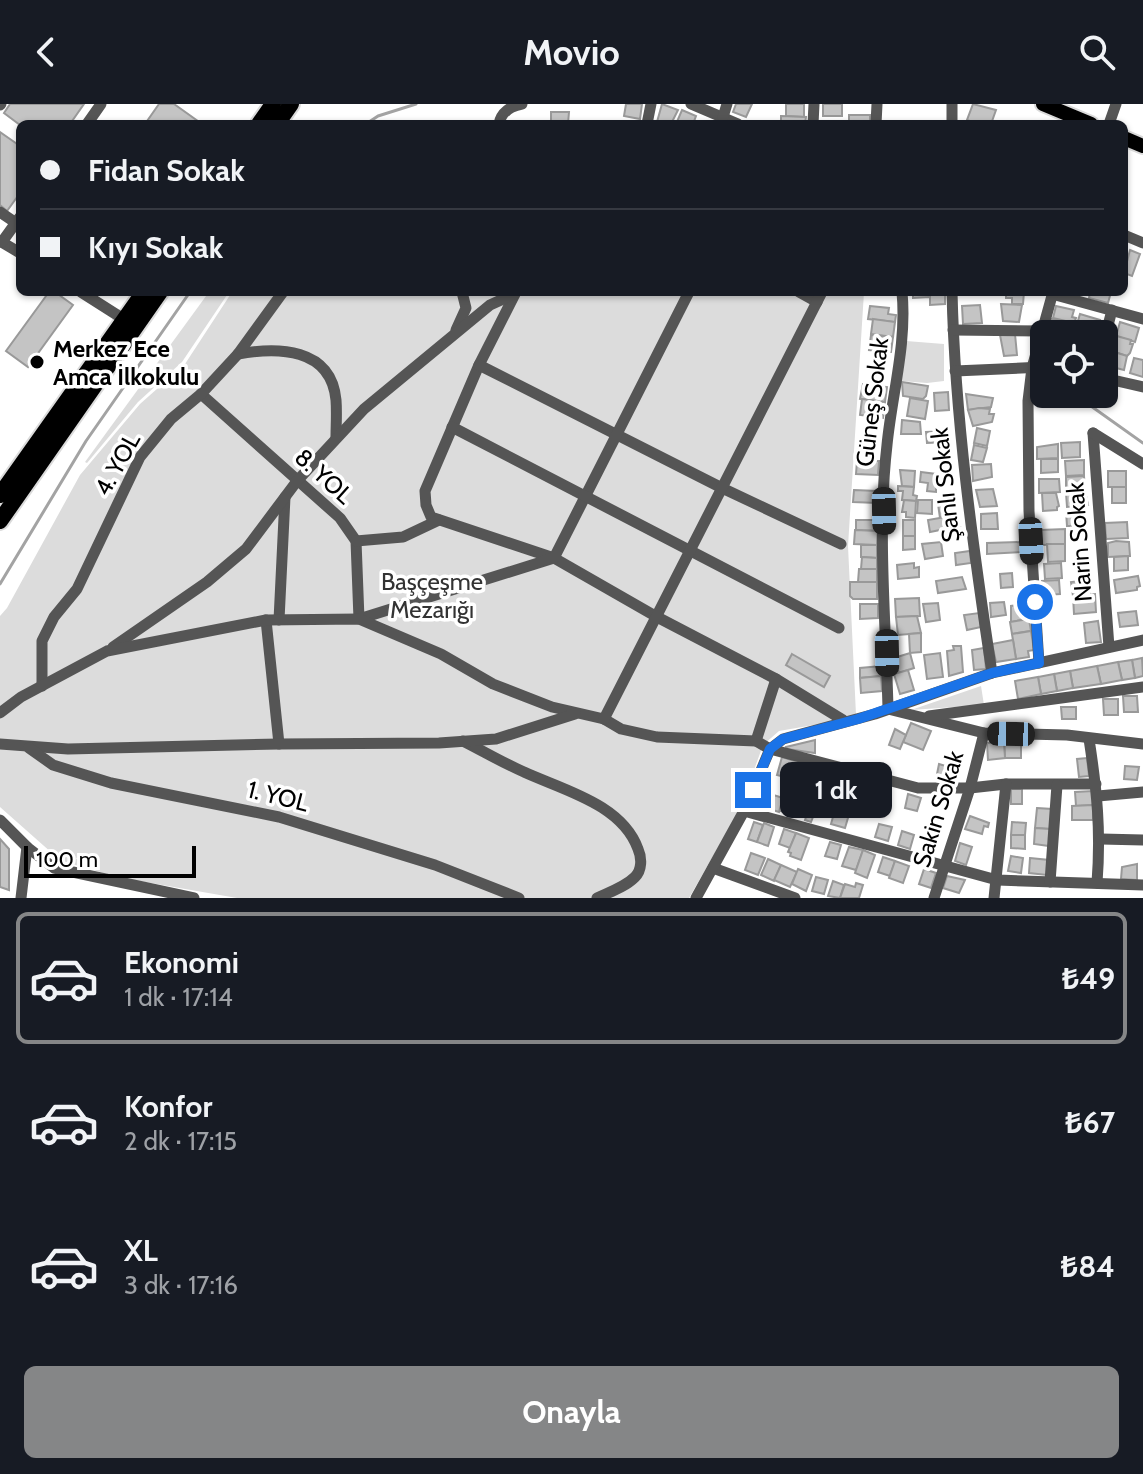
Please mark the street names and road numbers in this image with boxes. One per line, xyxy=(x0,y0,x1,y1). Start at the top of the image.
street label: Güneş Sokak xyxy=(850,336,894,468)
street label: Şanlı Sokak xyxy=(925,426,965,544)
street label: 4. YOL xyxy=(88,427,146,501)
street label: 8. YOL xyxy=(289,442,359,510)
street label: Narin Sokak xyxy=(1060,481,1098,603)
street label: Sakin Sokak xyxy=(907,747,970,871)
street label: 1. YOL xyxy=(245,774,311,818)

